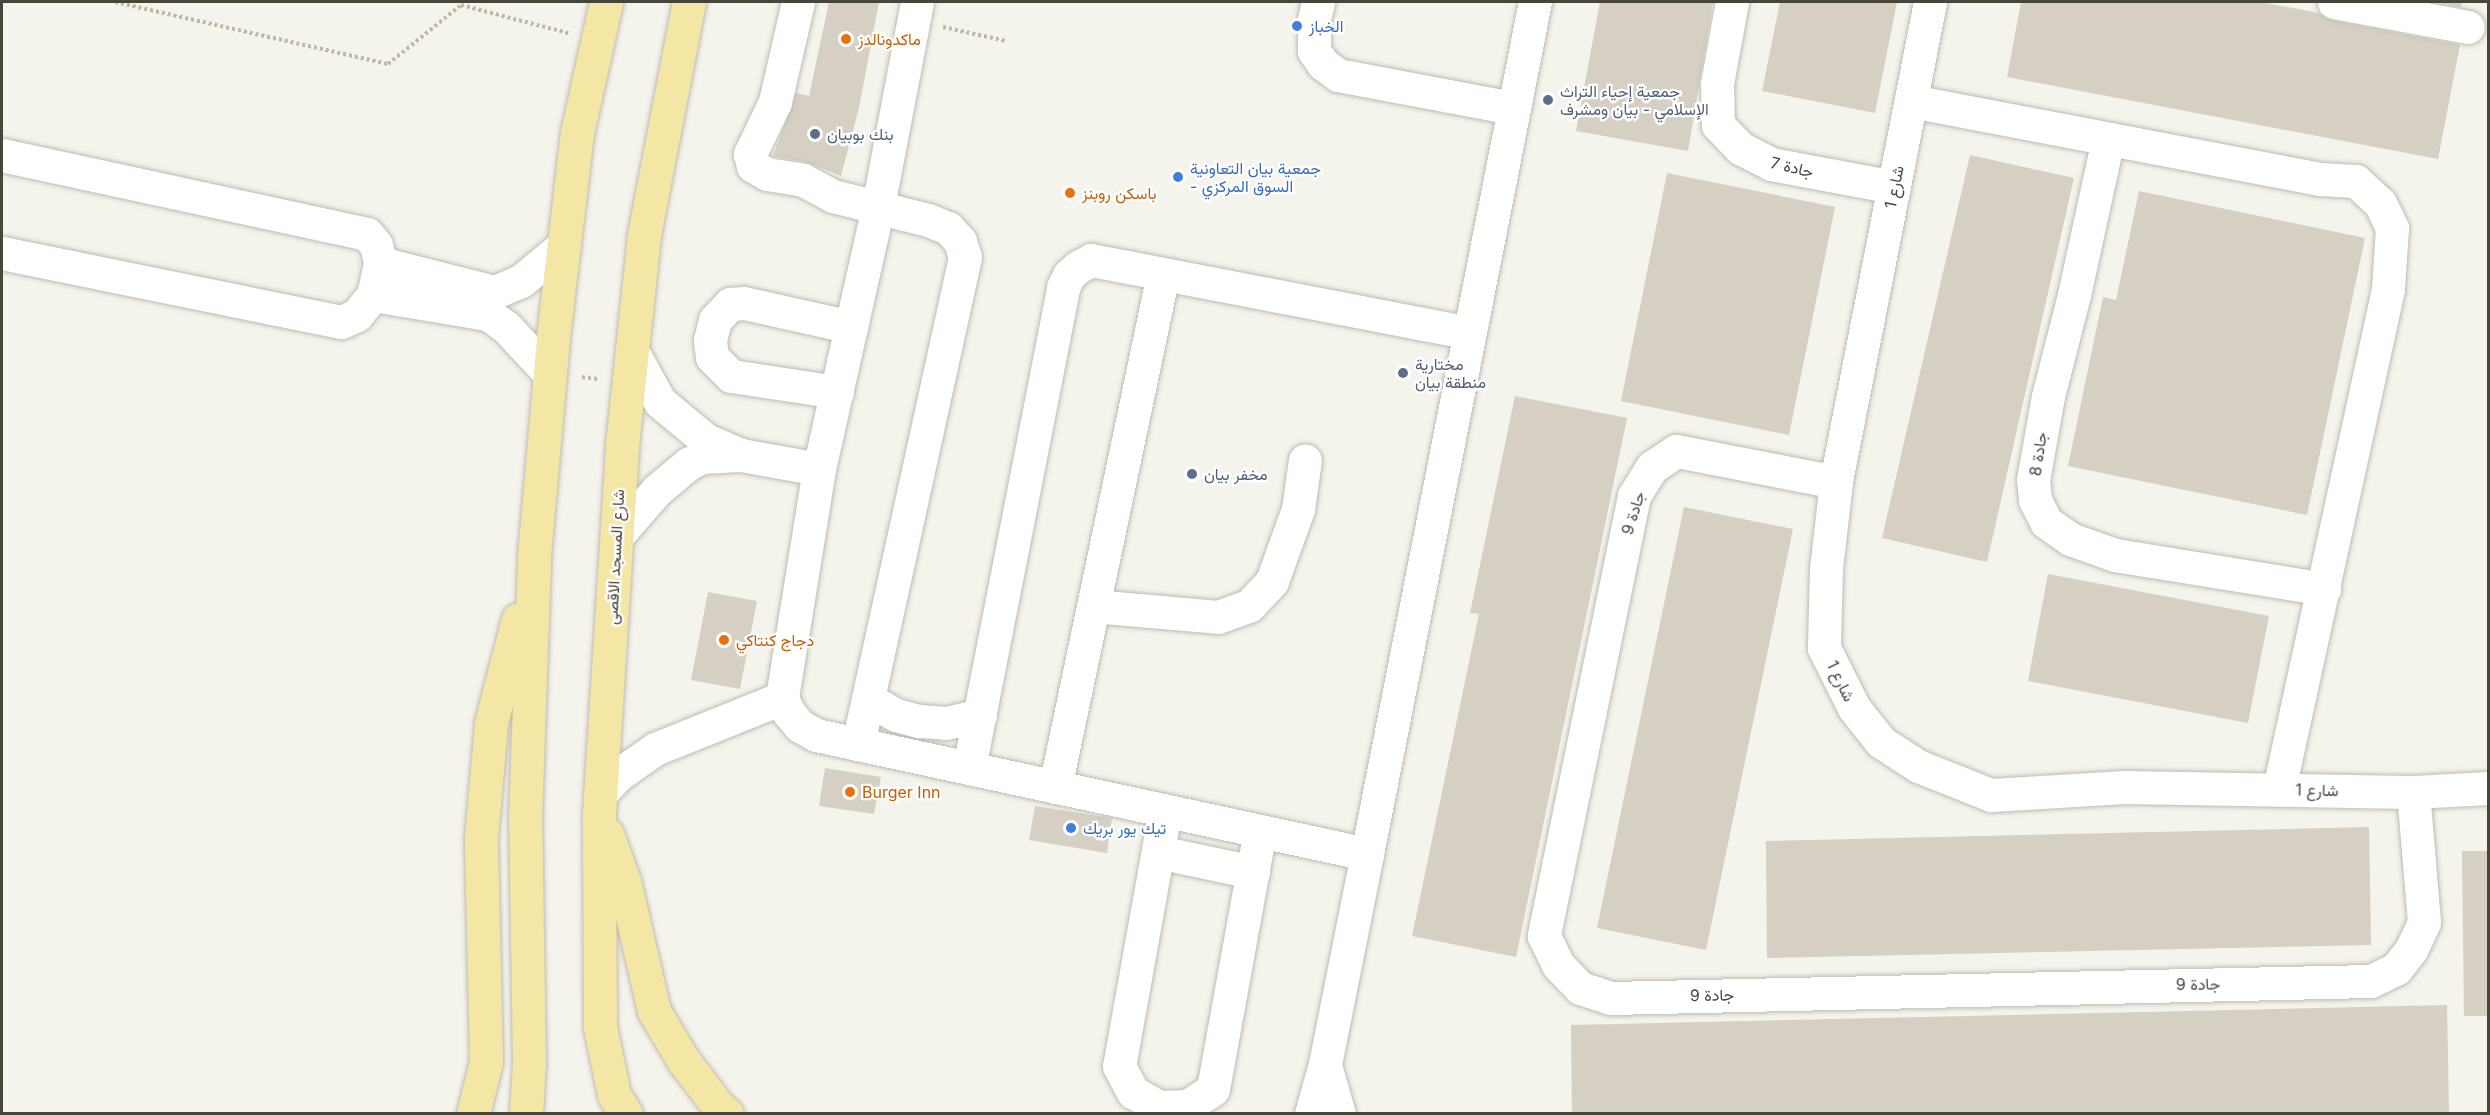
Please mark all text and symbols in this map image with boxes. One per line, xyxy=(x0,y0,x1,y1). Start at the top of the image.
place label: الخباز xyxy=(1309,16,1343,36)
marker: الخباز xyxy=(1290,19,1304,33)
place label: ماكدونالدز xyxy=(858,29,921,49)
marker: ماكدونالدز xyxy=(839,32,853,46)
place label: جمعية إحياء التراث الإسلامي - بيان ومشرف xyxy=(1560,81,1709,119)
marker: جمعية إحياء التراث الإسلامي - بيان ومشرف xyxy=(1541,93,1555,107)
place label: بنك بوبيان xyxy=(827,124,894,144)
marker: بنك بوبيان xyxy=(808,127,822,141)
street label: جادة 7 xyxy=(1769,153,1815,181)
place label: جمعية بيان التعاونية - السوق المركزي xyxy=(1190,158,1321,196)
street label: شارع 1 xyxy=(1880,164,1908,210)
marker: جمعية بيان التعاونية - السوق المركزي xyxy=(1171,170,1185,184)
place label: باسكن روبنز xyxy=(1082,183,1156,203)
marker: باسكن روبنز xyxy=(1063,186,1077,200)
place label: مختارية منطقة بيان xyxy=(1415,354,1486,392)
marker: مختارية منطقة بيان xyxy=(1396,366,1410,380)
street label: جادة 8 xyxy=(2025,431,2051,477)
place label: مخفر بيان xyxy=(1204,464,1268,484)
marker: مخفر بيان xyxy=(1185,467,1199,481)
street label: شارع المسجد الاقصى xyxy=(602,489,628,625)
street label: جادة 9 xyxy=(1617,489,1649,537)
place label: دجاج كنتاكي xyxy=(736,630,814,650)
marker: دجاج كنتاكي xyxy=(717,633,731,647)
street label: شارع 1 xyxy=(1823,657,1859,705)
street label: شارع 1 xyxy=(2295,780,2339,800)
place label: Burger Inn xyxy=(862,782,941,802)
marker: Burger Inn xyxy=(843,785,857,799)
place label: تيك يور بريك xyxy=(1083,818,1166,838)
marker: تيك يور بريك xyxy=(1064,821,1078,835)
street label: جادة 9 xyxy=(2176,974,2220,994)
street label: جادة 9 xyxy=(1690,985,1734,1005)

